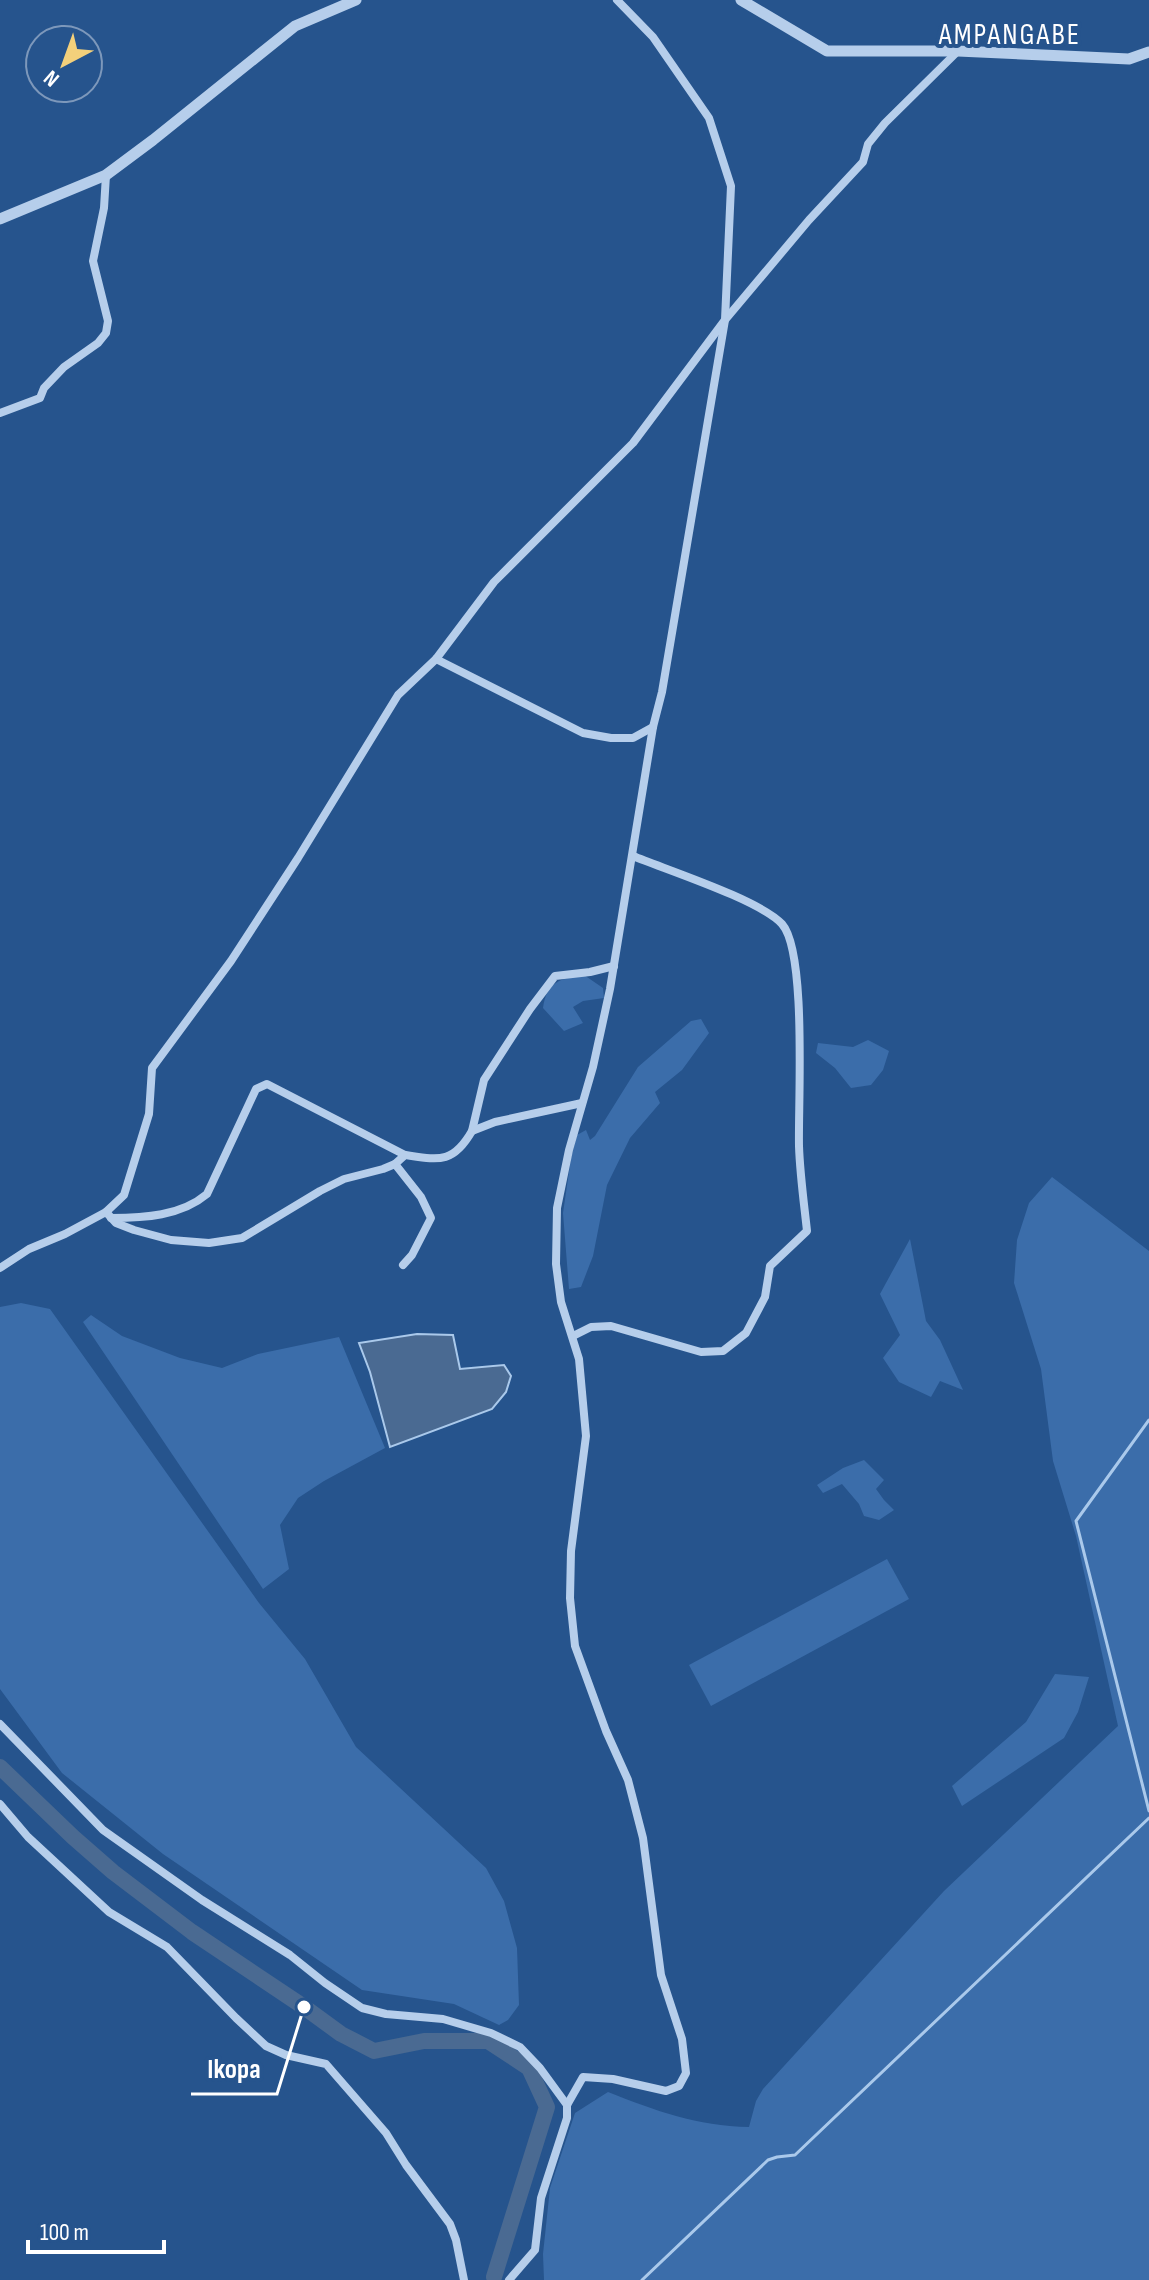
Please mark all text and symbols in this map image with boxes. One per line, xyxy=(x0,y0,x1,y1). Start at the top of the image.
district label: AMPANGABE xyxy=(938,17,1081,53)
north arrow xyxy=(24,24,104,104)
text: N xyxy=(39,64,65,92)
callout: Ikopa xyxy=(191,2042,277,2094)
text: Ikopa xyxy=(207,2053,261,2086)
scale bar xyxy=(28,2204,164,2254)
text: 100 m xyxy=(40,2218,89,2247)

